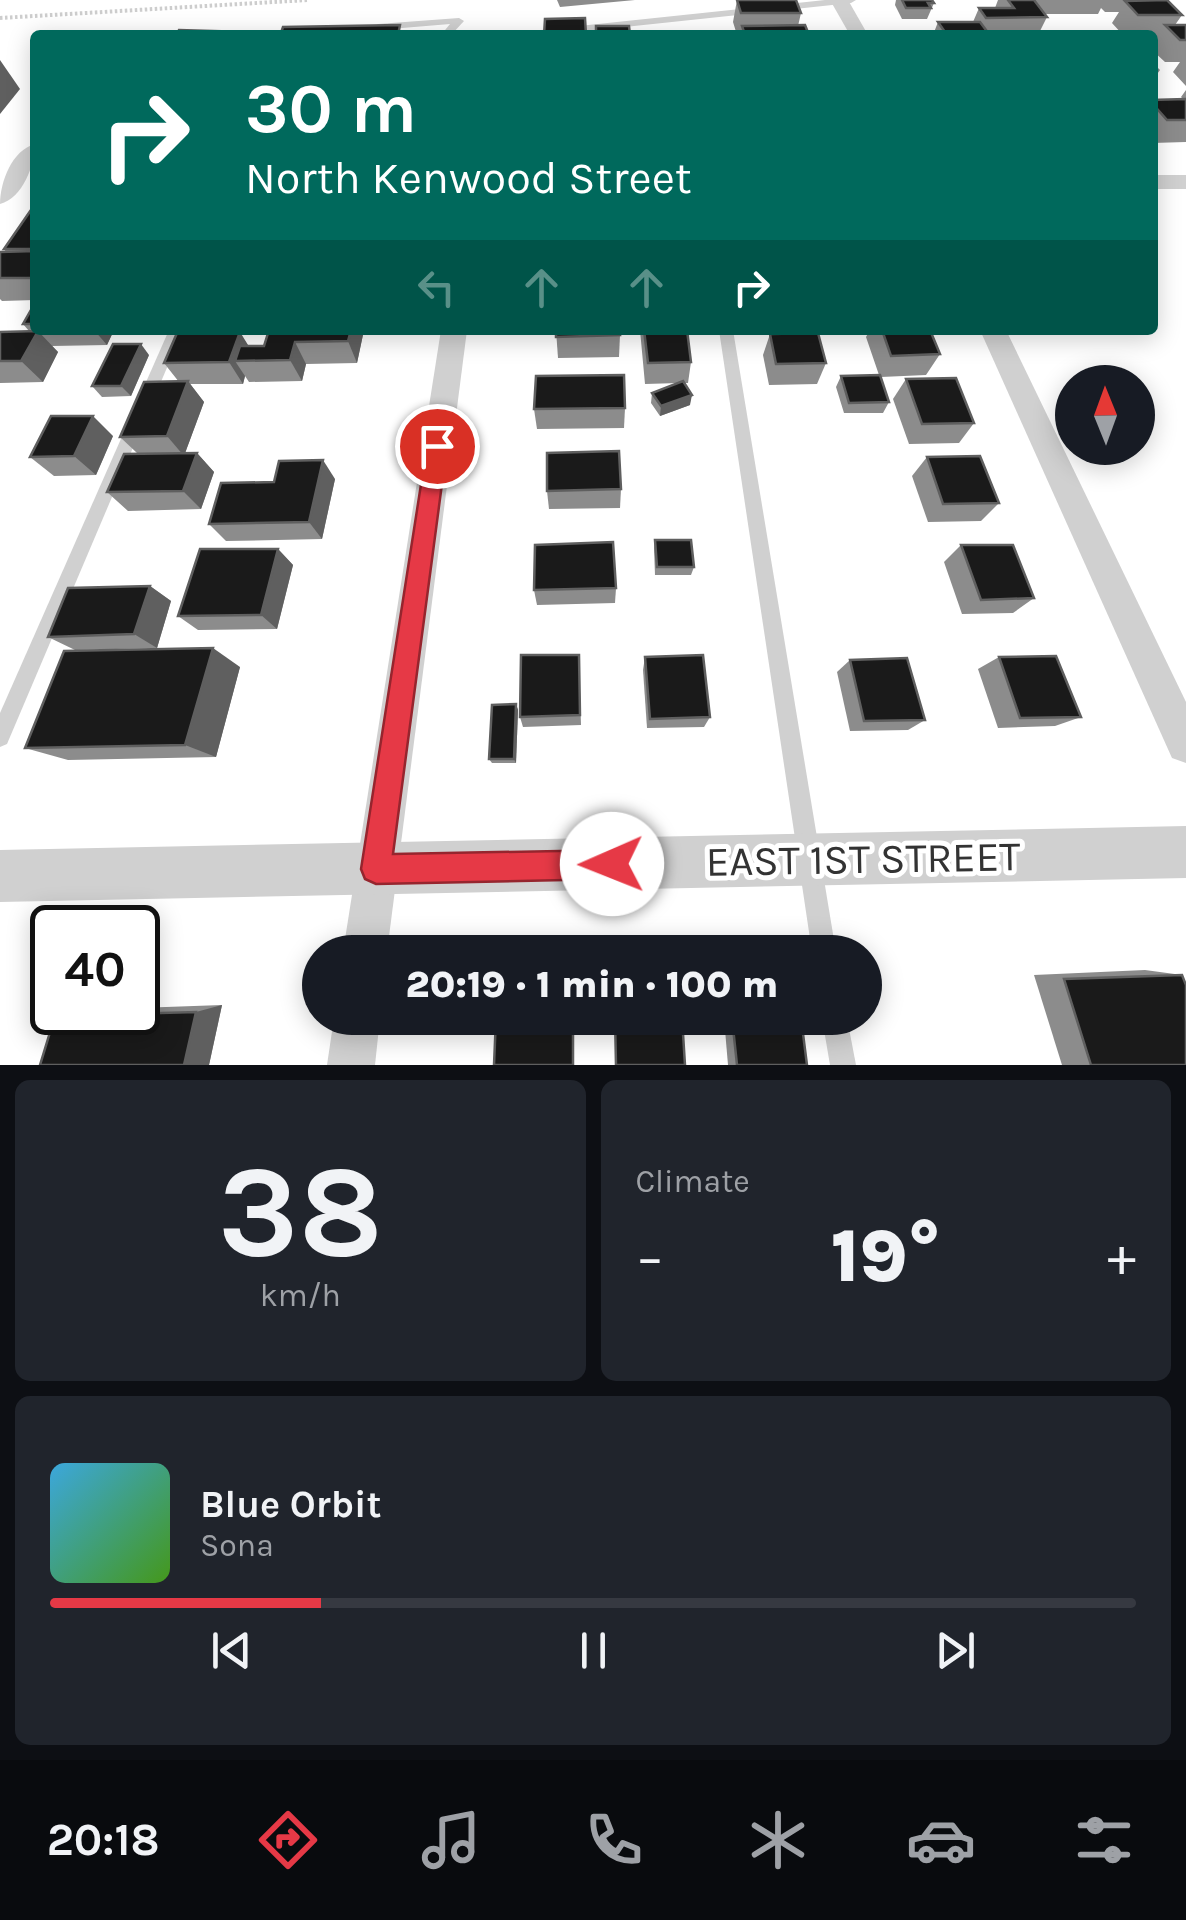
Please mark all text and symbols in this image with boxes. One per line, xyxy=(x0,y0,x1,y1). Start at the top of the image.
text: 30 m xyxy=(245,68,417,150)
icon: right xyxy=(80,70,210,200)
text: North Kenwood Street xyxy=(245,152,692,204)
icon: left xyxy=(409,260,464,315)
icon: ahead xyxy=(514,260,569,315)
icon: ahead xyxy=(619,260,674,315)
icon: right xyxy=(724,260,779,315)
north arrow xyxy=(1055,365,1155,465)
map controls xyxy=(1055,365,1155,465)
pin xyxy=(395,404,480,489)
icon: arrive xyxy=(410,419,465,474)
position arrow xyxy=(560,812,664,916)
street label: EAST 1ST STREET xyxy=(705,831,1021,887)
speed limit sign: 40 xyxy=(30,905,160,1035)
text: 20:19 · 1 min · 100 m xyxy=(406,962,778,1007)
text: 38 xyxy=(218,1136,383,1288)
text: Climate xyxy=(636,1163,750,1200)
text: 19° xyxy=(831,1212,941,1300)
text: − xyxy=(636,1225,664,1289)
text: + xyxy=(1107,1225,1136,1289)
text: km/h xyxy=(260,1277,341,1314)
text: Blue Orbit xyxy=(200,1482,381,1527)
text: Sona xyxy=(200,1527,274,1564)
icon: previous xyxy=(204,1623,259,1678)
icon: pause xyxy=(566,1623,621,1678)
icon: next xyxy=(928,1623,983,1678)
icon: directions xyxy=(253,1805,323,1875)
icon: music xyxy=(416,1805,486,1875)
icon: phone xyxy=(579,1805,649,1875)
icon: climate xyxy=(743,1805,813,1875)
icon: car xyxy=(906,1805,976,1875)
icon: filters xyxy=(1069,1805,1139,1875)
text: 20:18 xyxy=(47,1814,160,1866)

